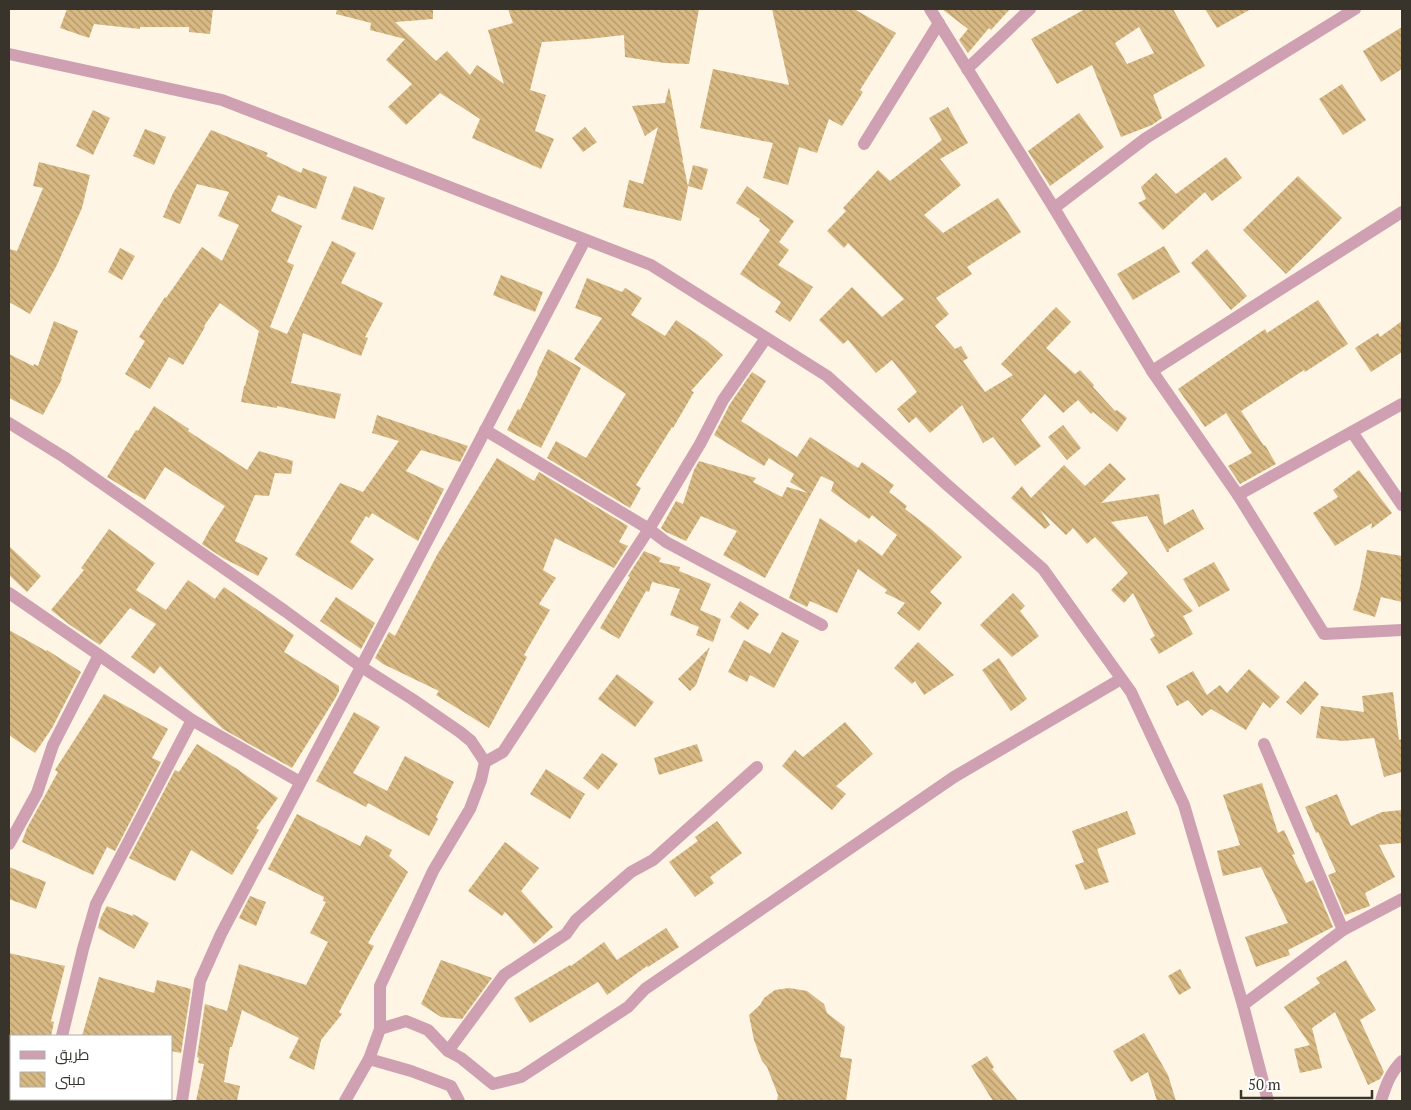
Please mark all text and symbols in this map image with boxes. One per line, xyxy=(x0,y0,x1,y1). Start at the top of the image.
legend xyxy=(10,1035,172,1100)
text: طريق xyxy=(55,1044,89,1065)
scale bar xyxy=(1241,1068,1372,1100)
text: مبنى xyxy=(55,1069,86,1090)
text: 50 m xyxy=(1248,1074,1281,1094)

